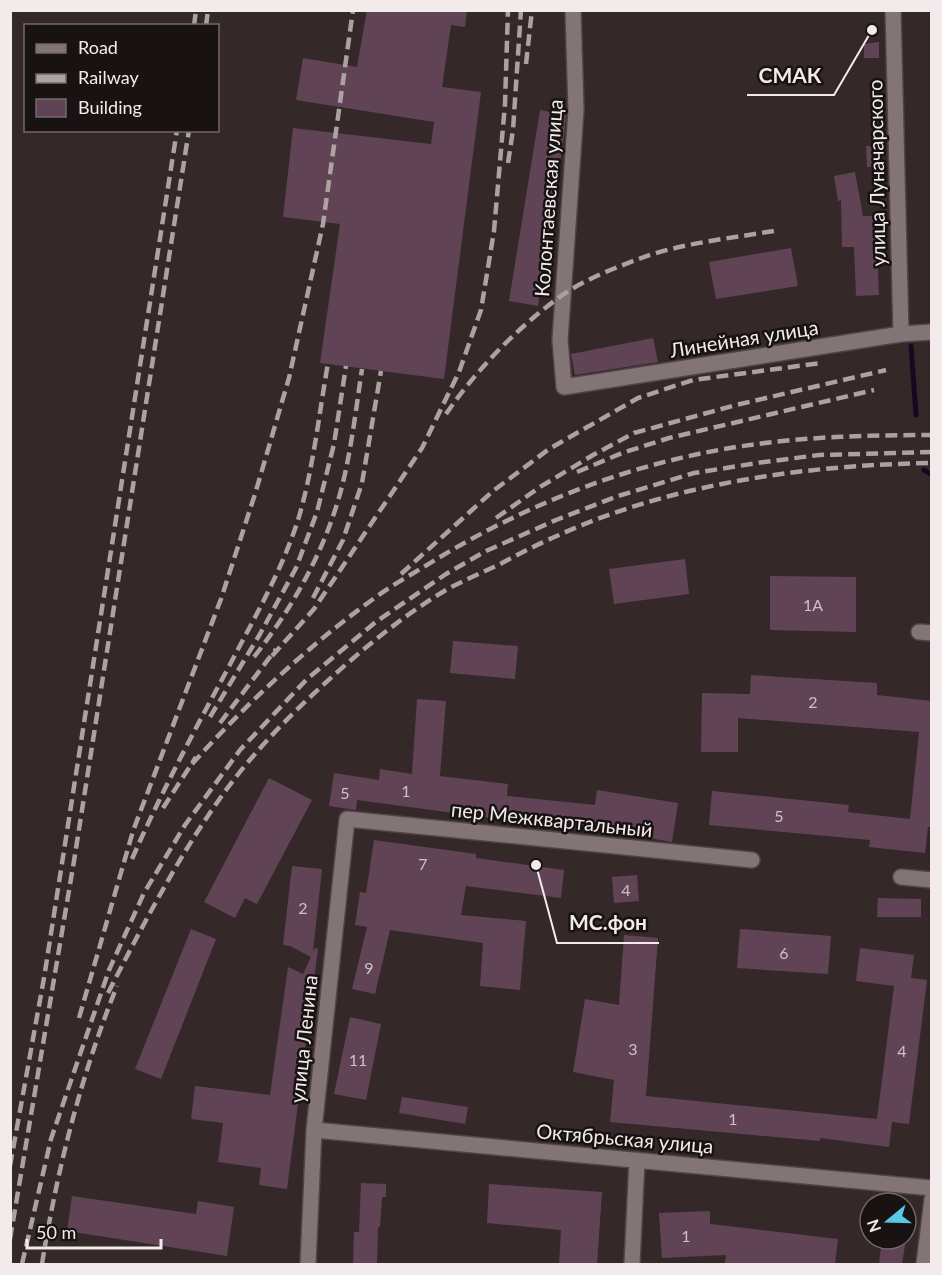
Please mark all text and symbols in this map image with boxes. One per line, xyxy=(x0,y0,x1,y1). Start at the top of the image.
legend xyxy=(24,24,219,132)
text: Road xyxy=(78,36,118,58)
callout: СМАК xyxy=(747,56,834,95)
text: СМАК xyxy=(759,62,822,87)
text: Railway xyxy=(78,66,139,88)
street label: улица Луначарского xyxy=(862,79,890,267)
text: Building xyxy=(78,96,142,118)
street label: Колонтаевская улица xyxy=(529,98,567,298)
street label: Линейная улица xyxy=(667,314,820,362)
house number: 1А xyxy=(803,595,823,614)
house number: 2 xyxy=(808,692,818,711)
house number: 1 xyxy=(401,781,411,800)
house number: 5 xyxy=(340,783,350,802)
street label: пер Межквартальный xyxy=(450,796,654,842)
house number: 5 xyxy=(774,806,784,825)
house number: 7 xyxy=(418,854,428,873)
house number: 4 xyxy=(621,880,631,899)
house number: 2 xyxy=(298,898,308,917)
callout: МС.фон xyxy=(557,904,659,943)
text: МС.фон xyxy=(569,909,647,934)
house number: 6 xyxy=(779,943,789,962)
house number: 9 xyxy=(364,958,374,977)
street label: улица Ленина xyxy=(284,974,322,1104)
house number: 3 xyxy=(628,1039,638,1058)
house number: 4 xyxy=(897,1041,907,1060)
house number: 11 xyxy=(349,1050,367,1069)
house number: 1 xyxy=(728,1109,738,1128)
street label: Октябрьская улица xyxy=(535,1118,715,1158)
north arrow xyxy=(858,1191,918,1251)
scale bar xyxy=(27,1212,160,1250)
text: N xyxy=(862,1217,884,1235)
text: 50 m xyxy=(36,1221,76,1243)
house number: 1 xyxy=(681,1226,691,1245)

